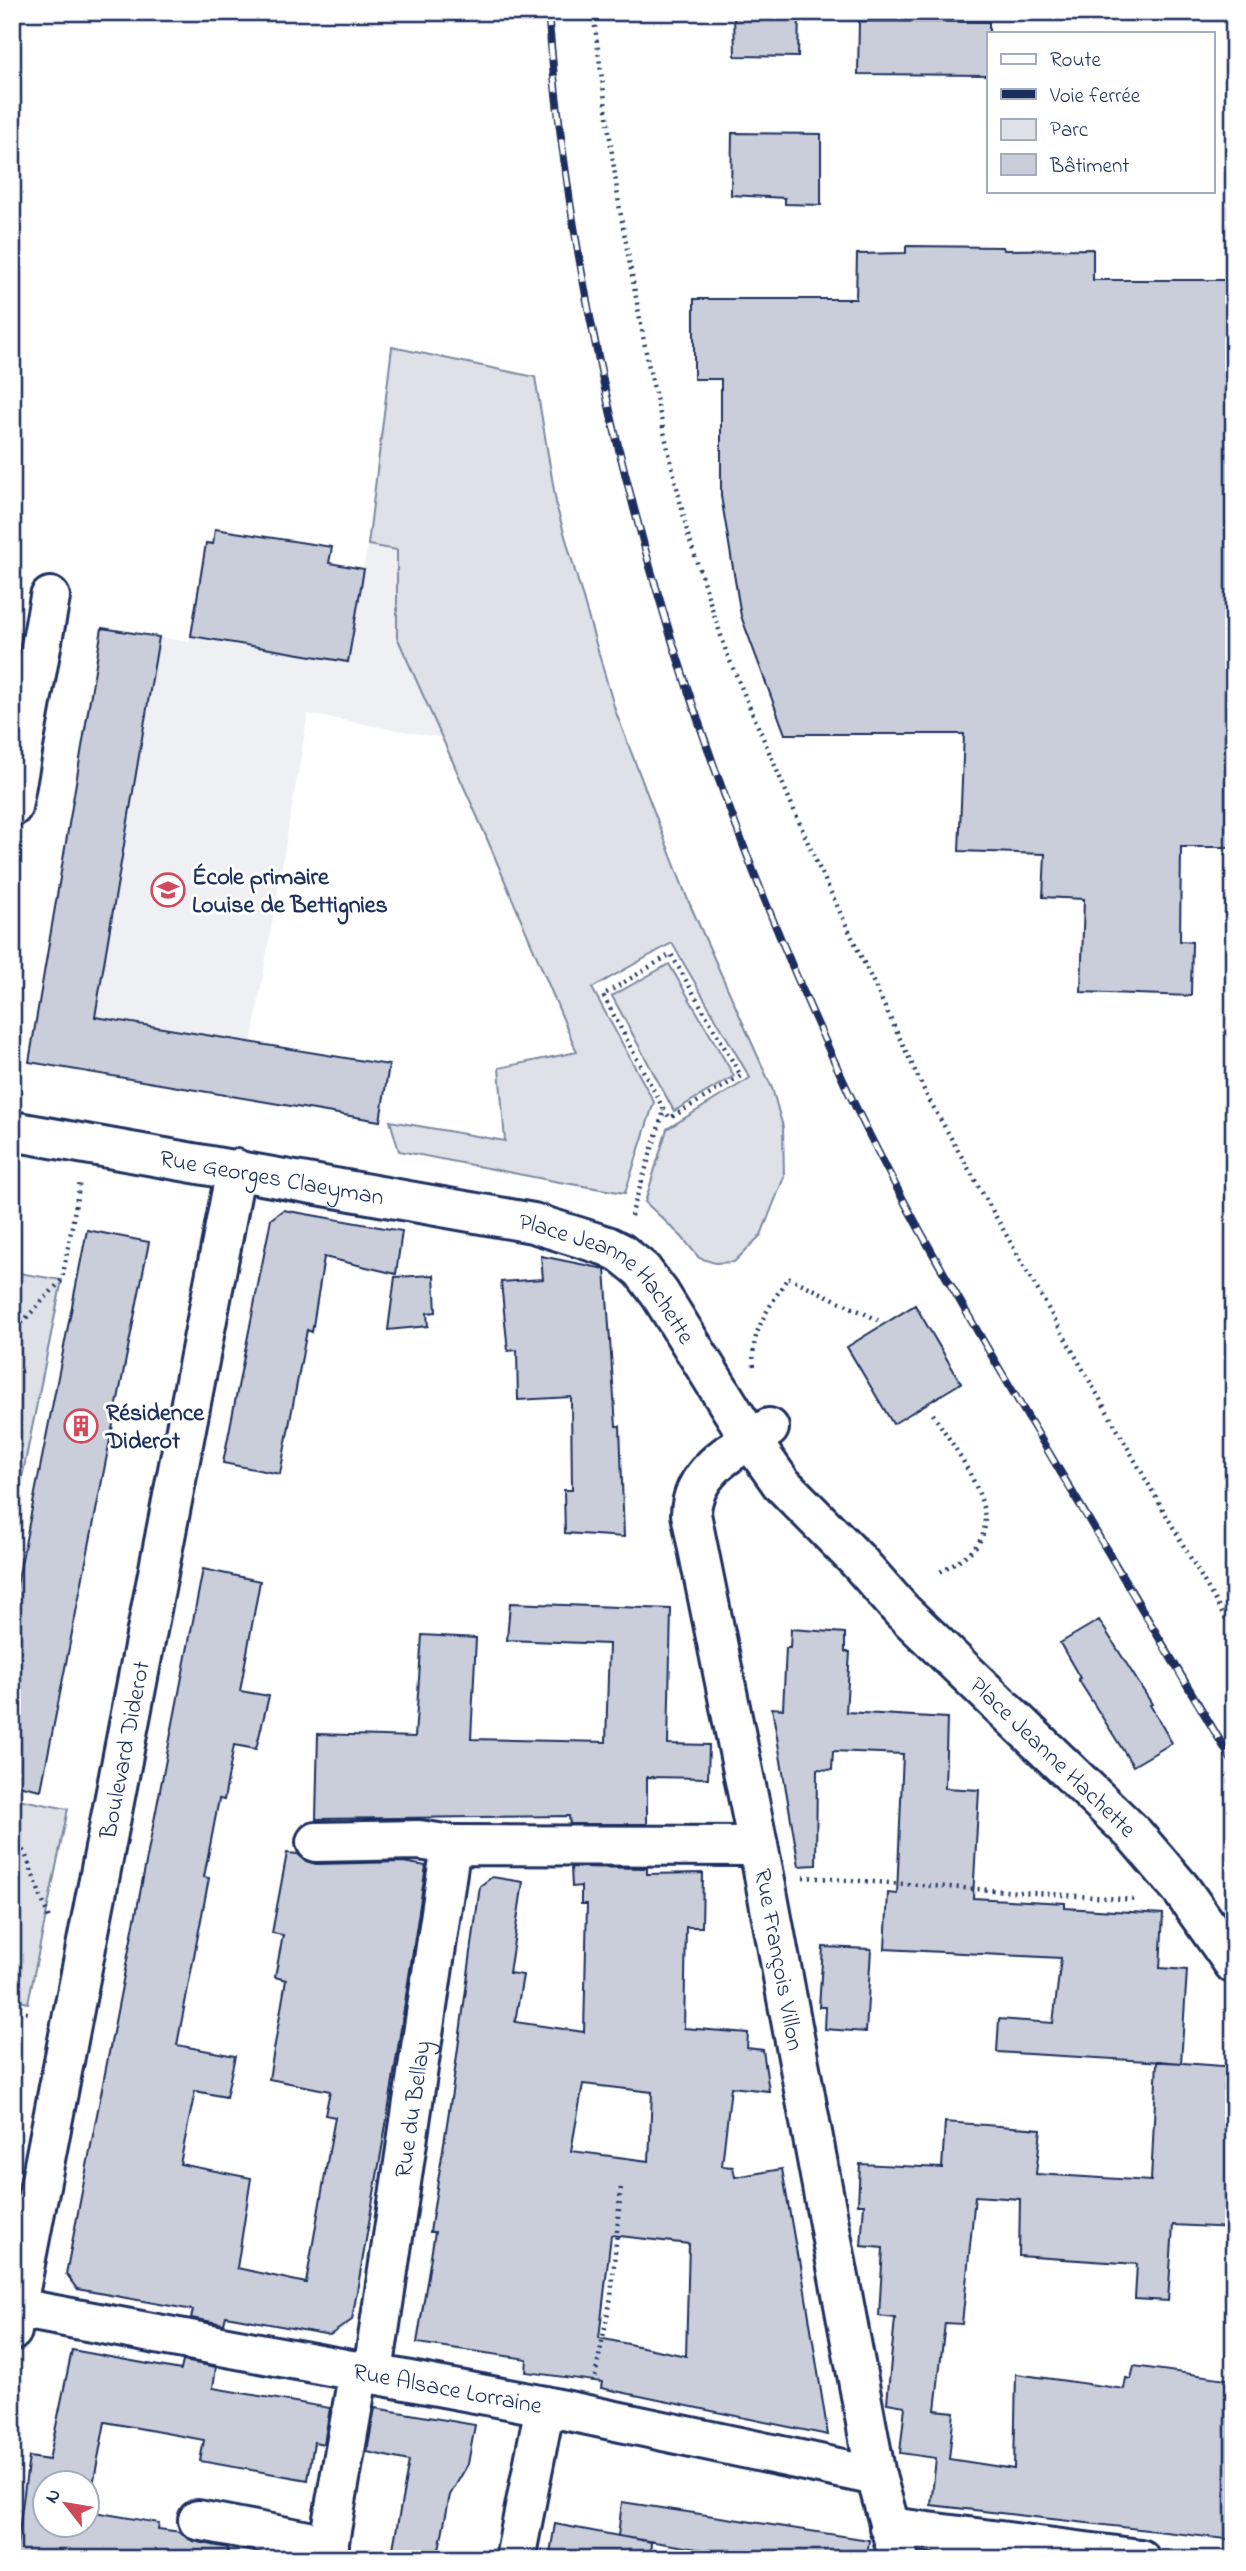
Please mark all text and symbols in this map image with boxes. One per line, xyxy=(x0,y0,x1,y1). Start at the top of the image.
legend xyxy=(987,32,1214,192)
text: Route xyxy=(1050,46,1102,76)
text: Voie ferrée xyxy=(1049,82,1141,112)
text: Parc xyxy=(1050,116,1089,146)
text: Bâtiment xyxy=(1049,152,1129,182)
place label: École primaire Louise de Bettignies xyxy=(192,861,388,925)
school or university icon: École primaire Louise de Bettignies xyxy=(149,871,187,909)
street label: Rue Georges Claeyman xyxy=(157,1142,386,1216)
street label: Place Jeanne Hachette xyxy=(516,1206,702,1352)
place label: Résidence Diderot xyxy=(105,1397,205,1460)
building icon: Résidence Diderot xyxy=(62,1407,100,1445)
street label: Boulevard Diderot xyxy=(92,1658,161,1843)
street label: Place Jeanne Hachette xyxy=(960,1670,1143,1847)
street label: Rue François Villon xyxy=(743,1866,811,2054)
street label: Rue du Bellay xyxy=(387,2038,443,2180)
street label: Rue Alsace Lorraine xyxy=(350,2356,545,2425)
north arrow xyxy=(32,2470,102,2540)
text: N xyxy=(39,2484,69,2509)

